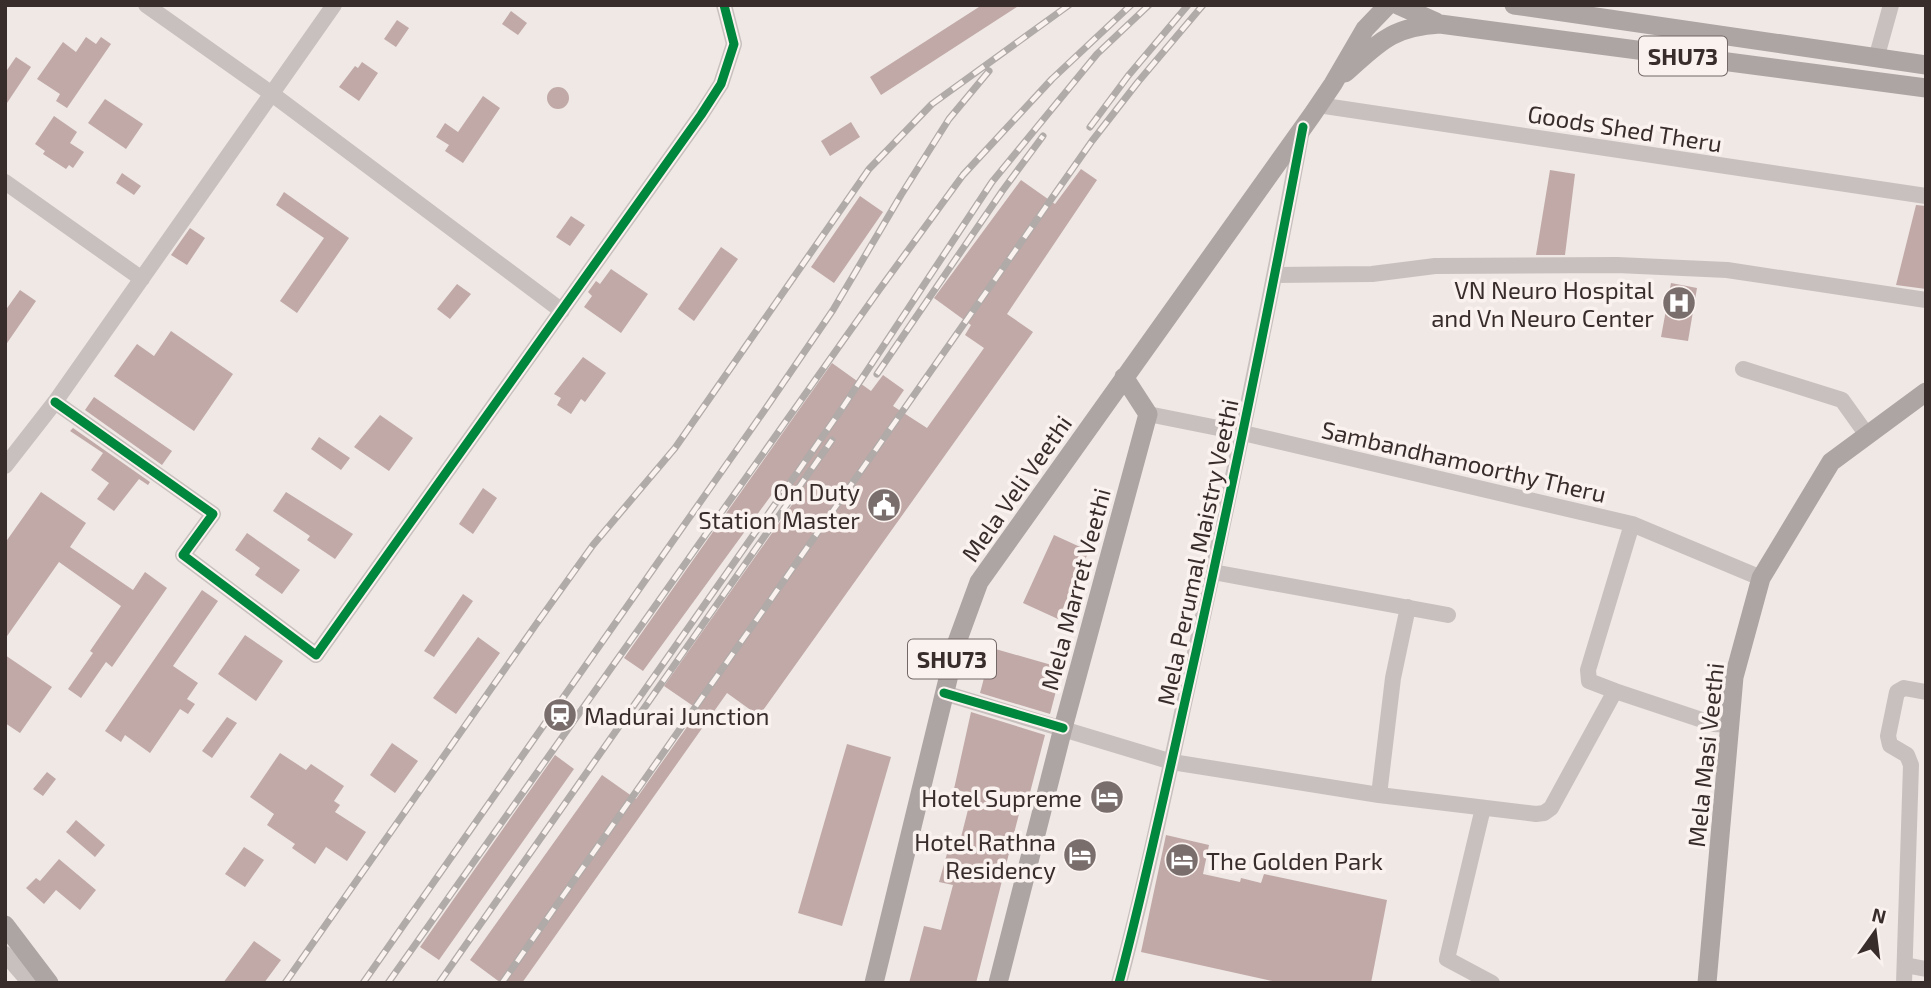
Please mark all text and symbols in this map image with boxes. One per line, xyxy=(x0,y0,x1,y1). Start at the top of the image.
road number: SHU73 xyxy=(1639,36,1727,76)
street label: Goods Shed Theru xyxy=(1526,98,1724,158)
place label: VN Neuro Hospital and Vn Neuro Center xyxy=(1431,275,1654,332)
hospital icon: VN Neuro Hospital and Vn Neuro Center xyxy=(1660,284,1698,322)
street label: Mela Perumal Maistry Veethi xyxy=(1150,396,1244,708)
street label: Mela Veli Veethi xyxy=(955,409,1077,567)
street label: Sambandhamoorthy Theru xyxy=(1319,414,1609,508)
place label: On Duty Station Master xyxy=(698,477,860,534)
street label: Mela Marret Veethi xyxy=(1034,485,1116,693)
public building icon: On Duty Station Master xyxy=(865,486,903,524)
road number: SHU73 xyxy=(908,639,996,678)
street label: Mela Masi Veethi xyxy=(1681,661,1729,849)
station icon: Madurai Junction xyxy=(541,696,579,734)
place label: Madurai Junction xyxy=(584,701,769,730)
hotel icon: Hotel Supreme xyxy=(1088,778,1126,816)
place label: Hotel Supreme xyxy=(921,783,1082,812)
place label: Hotel Rathna Residency xyxy=(914,827,1056,884)
hotel icon: Hotel Rathna Residency xyxy=(1061,836,1099,874)
hotel icon: The Golden Park xyxy=(1163,841,1201,879)
place label: The Golden Park xyxy=(1206,846,1383,875)
north arrow xyxy=(1840,897,1910,967)
text: N xyxy=(1870,902,1889,928)

